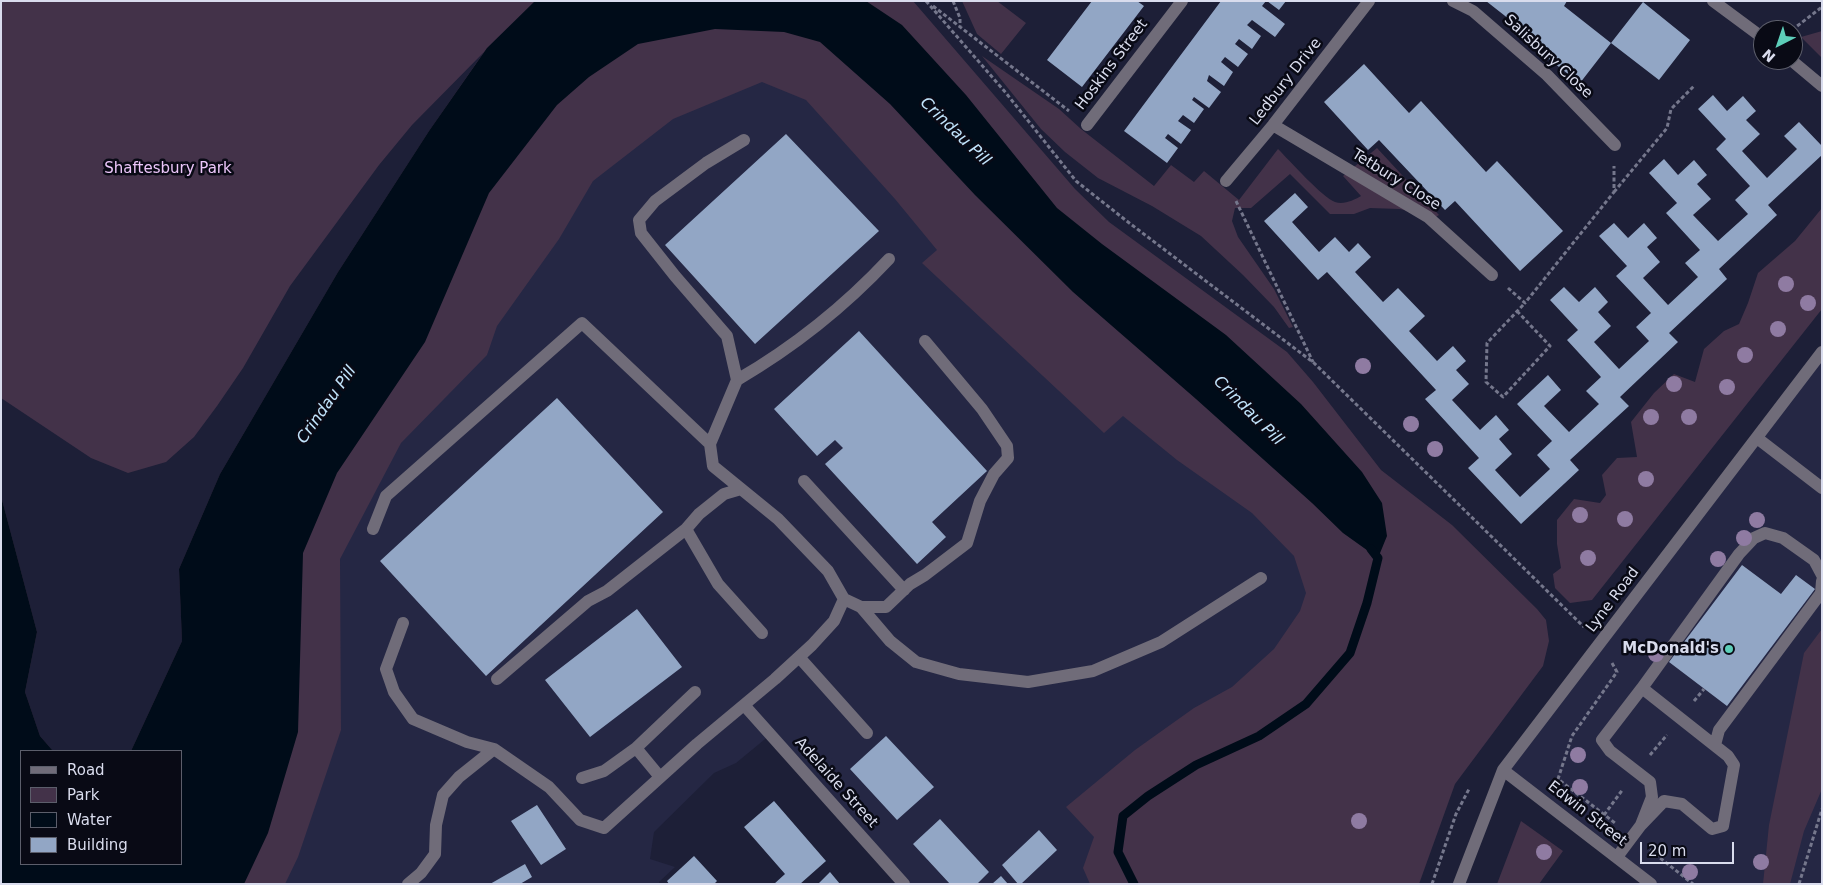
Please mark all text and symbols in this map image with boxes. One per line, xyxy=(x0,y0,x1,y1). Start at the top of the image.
street label: Salisbury Close xyxy=(1500,11,1596,103)
street label: Hoskins Street xyxy=(1072,16,1152,114)
north arrow xyxy=(1753,20,1803,70)
street label: Ledbury Drive xyxy=(1246,35,1326,129)
text: N xyxy=(1759,46,1778,65)
water label: Crindau Pill xyxy=(916,94,994,170)
street label: Tetbury Close xyxy=(1348,145,1444,215)
park label: Shaftesbury Park xyxy=(104,160,232,178)
water label: Crindau Pill xyxy=(293,362,361,448)
water label: Crindau Pill xyxy=(1209,372,1287,450)
street label: Lyne Road xyxy=(1583,564,1643,636)
place label: McDonald's xyxy=(1622,640,1719,658)
marker: McDonald's xyxy=(1723,643,1735,655)
street label: Adelaide Street xyxy=(791,734,881,832)
legend xyxy=(20,750,182,865)
text: Road xyxy=(67,761,105,779)
street label: Edwin Street xyxy=(1544,778,1630,850)
text: Park xyxy=(67,786,99,804)
text: Water xyxy=(67,811,111,829)
scale bar xyxy=(1643,832,1737,864)
text: Building xyxy=(67,836,128,854)
text: 20 m xyxy=(1648,842,1686,860)

